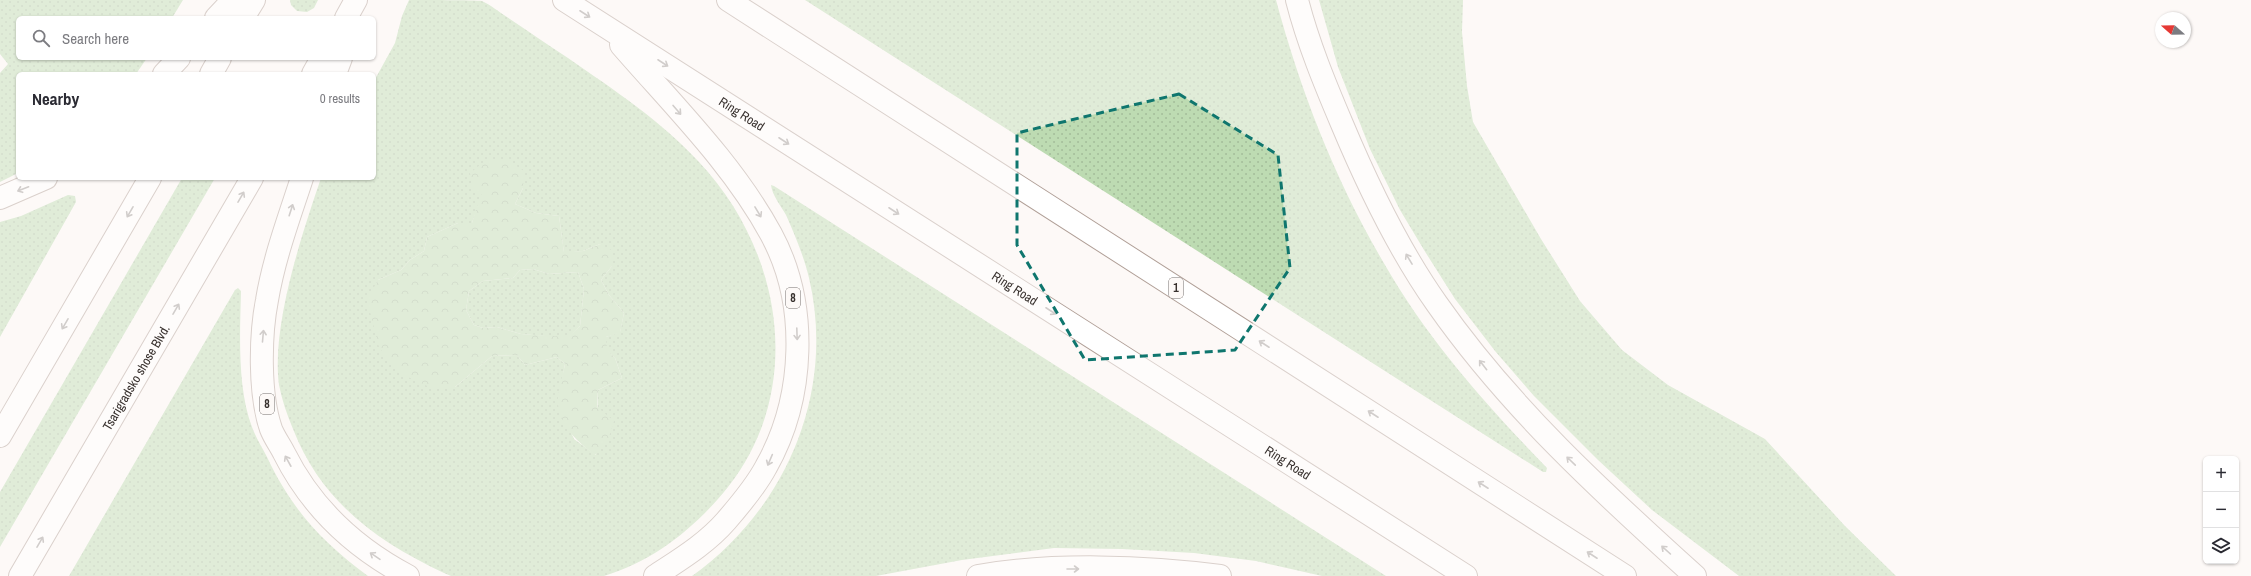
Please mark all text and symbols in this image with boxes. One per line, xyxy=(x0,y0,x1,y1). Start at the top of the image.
one-way arrow xyxy=(579,10,591,18)
north arrow xyxy=(2155,12,2191,48)
search box xyxy=(16,16,376,60)
icon: search xyxy=(30,27,52,49)
text: Search here xyxy=(62,28,129,49)
one-way arrow xyxy=(657,60,669,68)
text: Nearby xyxy=(32,87,79,110)
text: 0 results xyxy=(320,90,360,107)
street label: Ring Road xyxy=(716,93,768,134)
one-way arrow xyxy=(673,105,682,115)
one-way arrow xyxy=(778,137,789,145)
one-way arrow xyxy=(18,185,30,193)
one-way arrow xyxy=(238,191,246,203)
one-way arrow xyxy=(288,204,296,216)
one-way arrow xyxy=(126,206,134,218)
one-way arrow xyxy=(754,206,762,218)
one-way arrow xyxy=(888,207,900,215)
one-way arrow xyxy=(1405,254,1413,265)
street label: Ring Road xyxy=(989,267,1041,309)
road number: 1 xyxy=(1169,278,1183,298)
road number: 8 xyxy=(786,288,800,308)
one-way arrow xyxy=(172,303,180,315)
one-way arrow xyxy=(1045,307,1057,315)
one-way arrow xyxy=(61,318,69,330)
street label: Tsarigradsko shose Blvd. xyxy=(98,321,173,433)
one-way arrow xyxy=(793,327,801,340)
one-way arrow xyxy=(259,330,266,343)
one-way arrow xyxy=(1259,340,1270,348)
one-way arrow xyxy=(1479,360,1488,371)
road number: 8 xyxy=(260,394,274,414)
one-way arrow xyxy=(1367,410,1379,418)
street label: Ring Road xyxy=(1262,441,1314,483)
one-way arrow xyxy=(765,453,773,465)
one-way arrow xyxy=(284,455,292,467)
one-way arrow xyxy=(1566,456,1576,466)
map controls xyxy=(2203,456,2239,564)
button: + xyxy=(2203,456,2239,492)
one-way arrow xyxy=(1477,480,1488,489)
button: − xyxy=(2203,492,2239,528)
button: layers xyxy=(2203,528,2239,564)
one-way arrow xyxy=(36,536,44,548)
one-way arrow xyxy=(1661,545,1671,555)
one-way arrow xyxy=(1587,551,1598,559)
one-way arrow xyxy=(370,552,381,560)
one-way arrow xyxy=(1066,565,1079,573)

